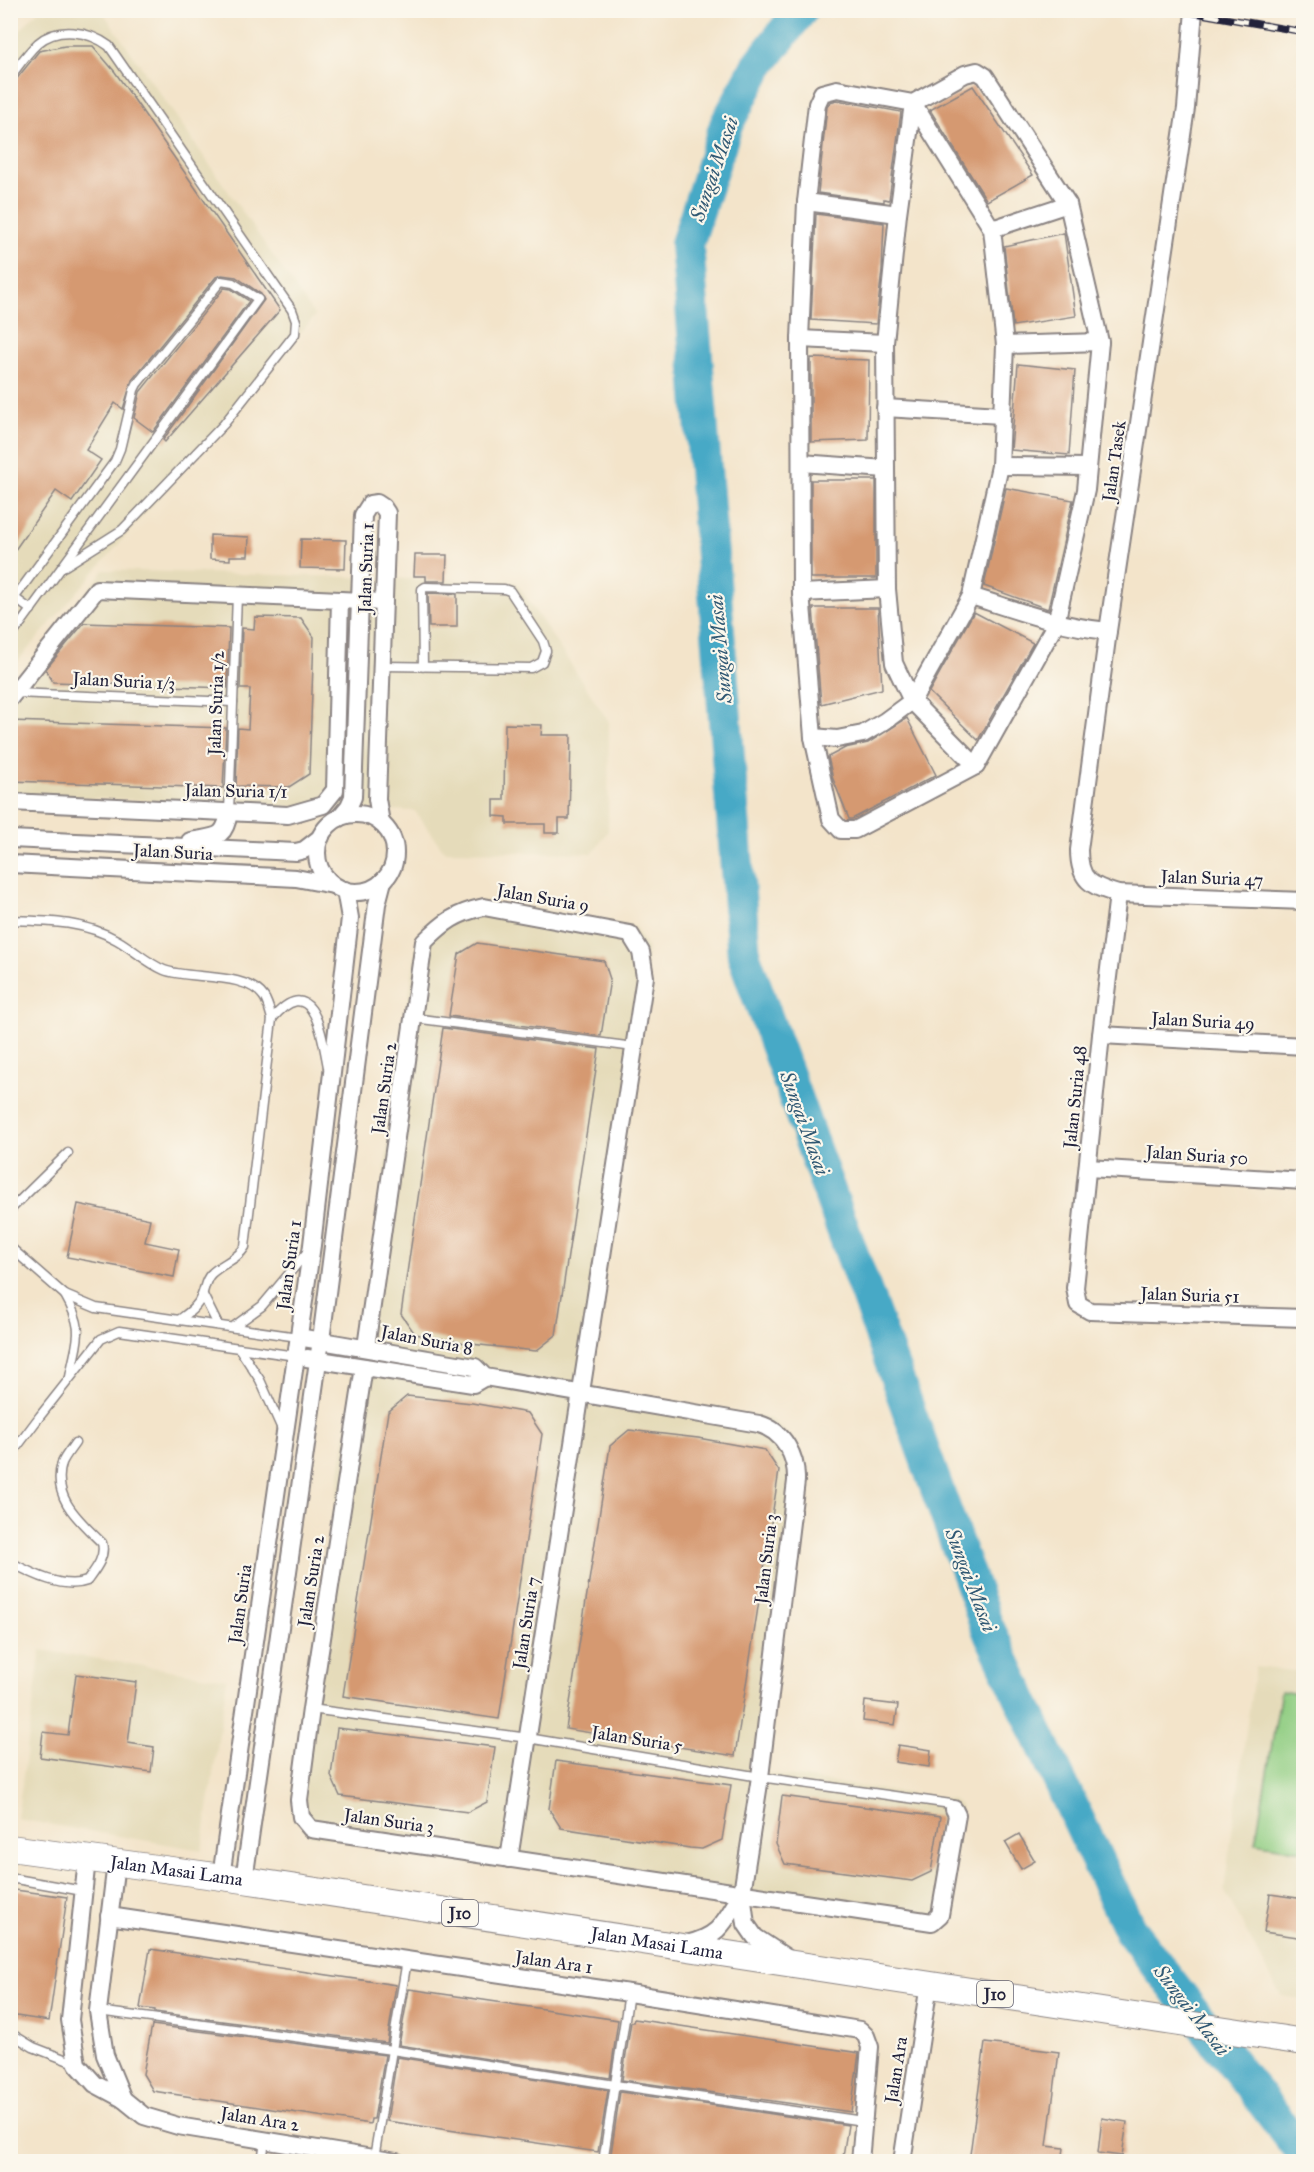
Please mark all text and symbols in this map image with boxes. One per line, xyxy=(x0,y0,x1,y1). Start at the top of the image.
water label: Sungai Masai xyxy=(685,113,743,225)
street label: Jalan Tasek xyxy=(1097,418,1132,505)
street label: Jalan Suria 1 xyxy=(353,522,380,616)
water label: Sungai Masai xyxy=(703,593,737,705)
street label: Jalan Suria 1/2 xyxy=(203,650,230,758)
street label: Jalan Suria 1/3 xyxy=(70,667,176,696)
street label: Jalan Suria 1/1 xyxy=(182,779,288,804)
street label: Jalan Suria xyxy=(131,839,214,866)
street label: Jalan Suria 47 xyxy=(1158,865,1264,892)
street label: Jalan Suria 9 xyxy=(493,879,591,918)
street label: Jalan Suria 49 xyxy=(1149,1007,1255,1036)
street label: Jalan Suria 2 xyxy=(366,1041,402,1137)
street label: Jalan Suria 48 xyxy=(1058,1045,1092,1152)
water label: Sungai Masai xyxy=(775,1067,835,1178)
street label: Jalan Suria 50 xyxy=(1143,1140,1249,1171)
street label: Jalan Suria 1 xyxy=(272,1219,307,1314)
street label: Jalan Suria 51 xyxy=(1138,1282,1240,1309)
street label: Jalan Suria 8 xyxy=(377,1320,475,1361)
street label: Jalan Suria 3 xyxy=(749,1513,783,1608)
water label: Sungai Masai xyxy=(940,1524,1002,1635)
street label: Jalan Suria 2 xyxy=(293,1533,330,1631)
street label: Jalan Suria xyxy=(223,1563,257,1647)
street label: Jalan Suria 7 xyxy=(508,1575,545,1673)
street label: Jalan Suria 5 xyxy=(588,1721,685,1758)
street label: Jalan Suria 3 xyxy=(340,1804,436,1839)
street label: Jalan Masai Lama xyxy=(107,1851,244,1891)
road number: J10 xyxy=(442,1900,478,1926)
street label: Jalan Masai Lama xyxy=(587,1922,725,1964)
street label: Jalan Ara 1 xyxy=(512,1945,594,1979)
water label: Sungai Masai xyxy=(1148,1959,1235,2060)
road number: J10 xyxy=(977,1981,1013,2007)
street label: Jalan Ara xyxy=(880,2035,913,2107)
street label: Jalan Ara 2 xyxy=(217,2102,301,2137)

